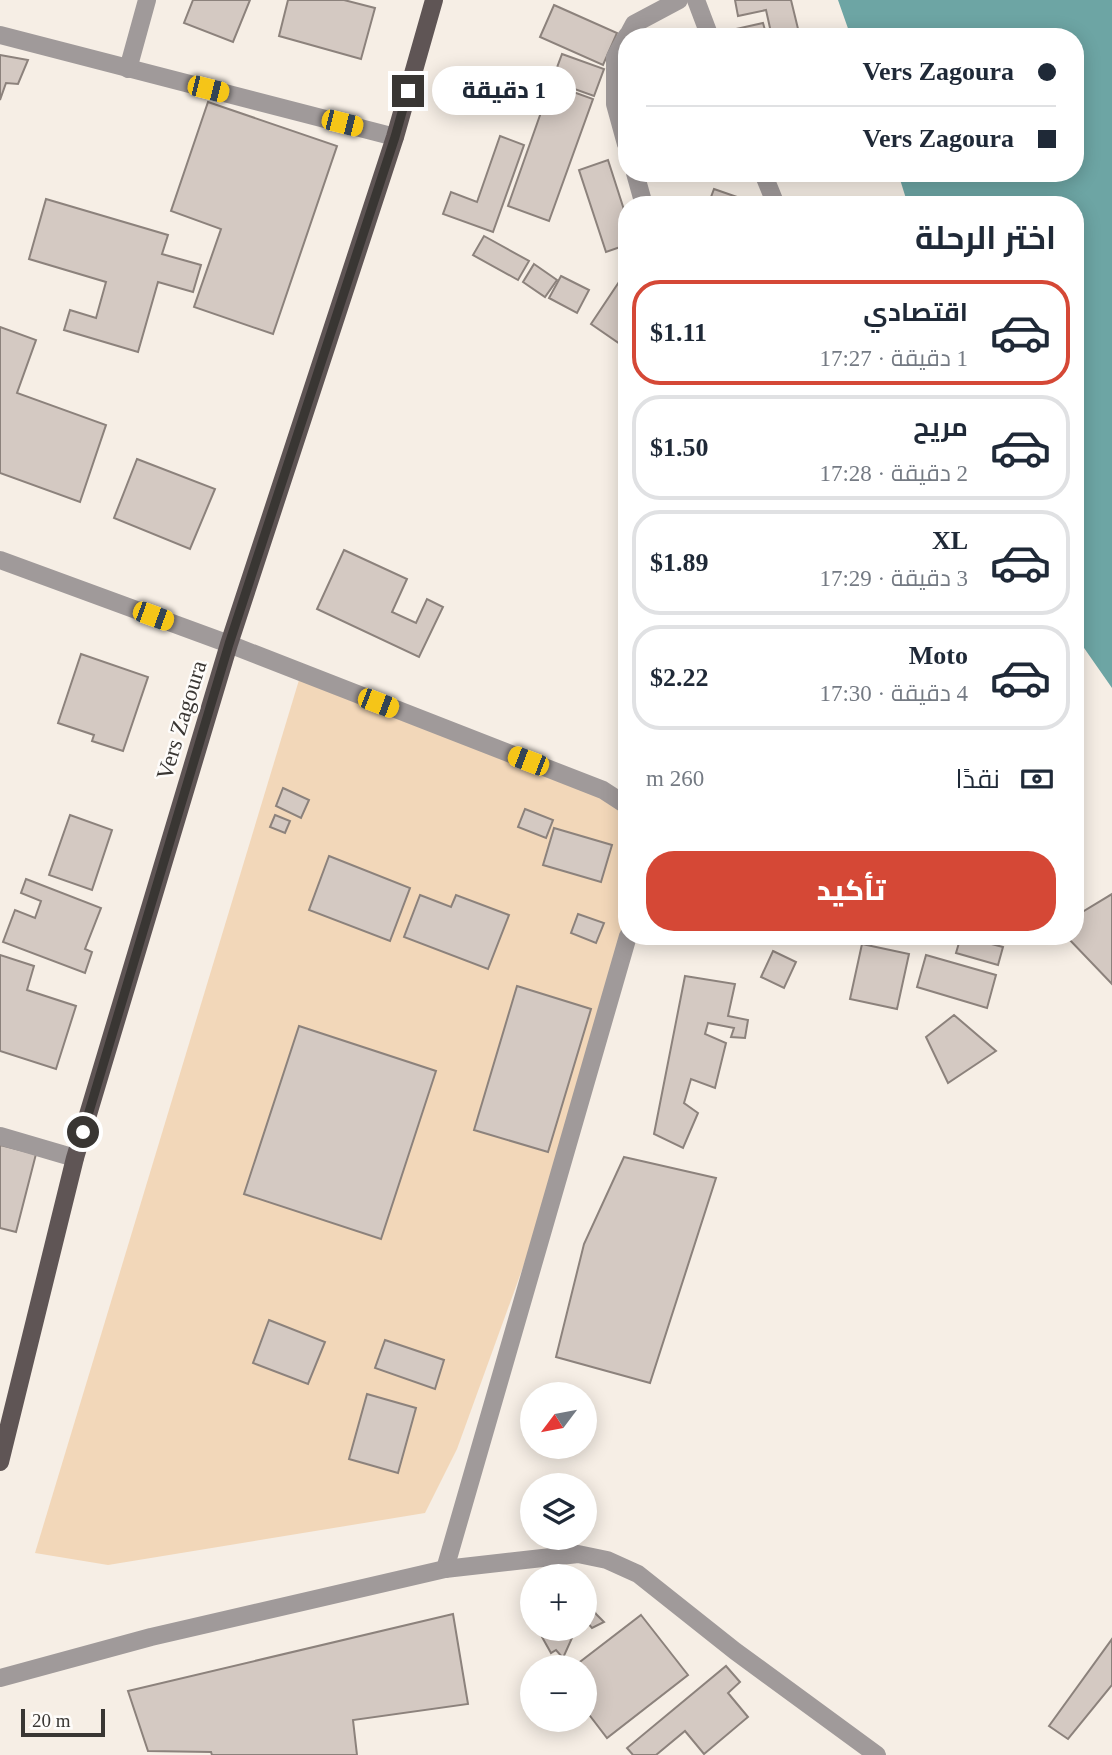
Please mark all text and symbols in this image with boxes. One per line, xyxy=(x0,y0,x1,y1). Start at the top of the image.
text: Vers Zagoura xyxy=(863,57,1014,86)
callout: 1 دقيقة xyxy=(432,66,576,116)
car xyxy=(186,74,231,104)
route end xyxy=(392,75,424,107)
text: 1 دقيقة xyxy=(462,78,546,103)
car xyxy=(320,108,365,138)
text: Vers Zagoura xyxy=(863,124,1014,153)
text: اختر الرحلة xyxy=(915,220,1056,256)
text: اقتصادي xyxy=(863,298,968,327)
icon: car xyxy=(989,301,1052,364)
text: $1.11 xyxy=(650,318,707,347)
text: 1 دقيقة · 17:27 xyxy=(819,346,968,371)
text: مريح xyxy=(913,413,968,442)
icon: car xyxy=(989,416,1052,479)
text: $1.50 xyxy=(650,433,709,462)
text: 2 دقيقة · 17:28 xyxy=(819,461,968,486)
text: XL xyxy=(932,526,968,555)
icon: car xyxy=(989,531,1052,594)
text: $1.89 xyxy=(650,548,709,577)
text: 3 دقيقة · 17:29 xyxy=(819,566,968,591)
car xyxy=(130,599,177,633)
text: Moto xyxy=(909,641,968,670)
icon: car xyxy=(989,646,1052,709)
street label: Vers Zagoura xyxy=(152,658,211,783)
text: $2.22 xyxy=(650,663,709,692)
text: 4 دقيقة · 17:30 xyxy=(819,681,968,706)
car xyxy=(355,686,402,720)
car xyxy=(505,744,552,778)
icon: cash xyxy=(1018,760,1056,798)
text: نقدًا xyxy=(956,765,1000,794)
text: 260 m xyxy=(646,766,704,791)
button: تأكيد xyxy=(646,851,1056,931)
route start xyxy=(67,1116,99,1148)
north arrow xyxy=(520,1382,597,1460)
map controls xyxy=(520,1382,597,1732)
button: layers xyxy=(520,1473,597,1550)
button: + xyxy=(520,1564,597,1641)
button: − xyxy=(520,1655,597,1732)
scale bar xyxy=(21,1706,105,1738)
text: 20 m xyxy=(32,1710,71,1731)

